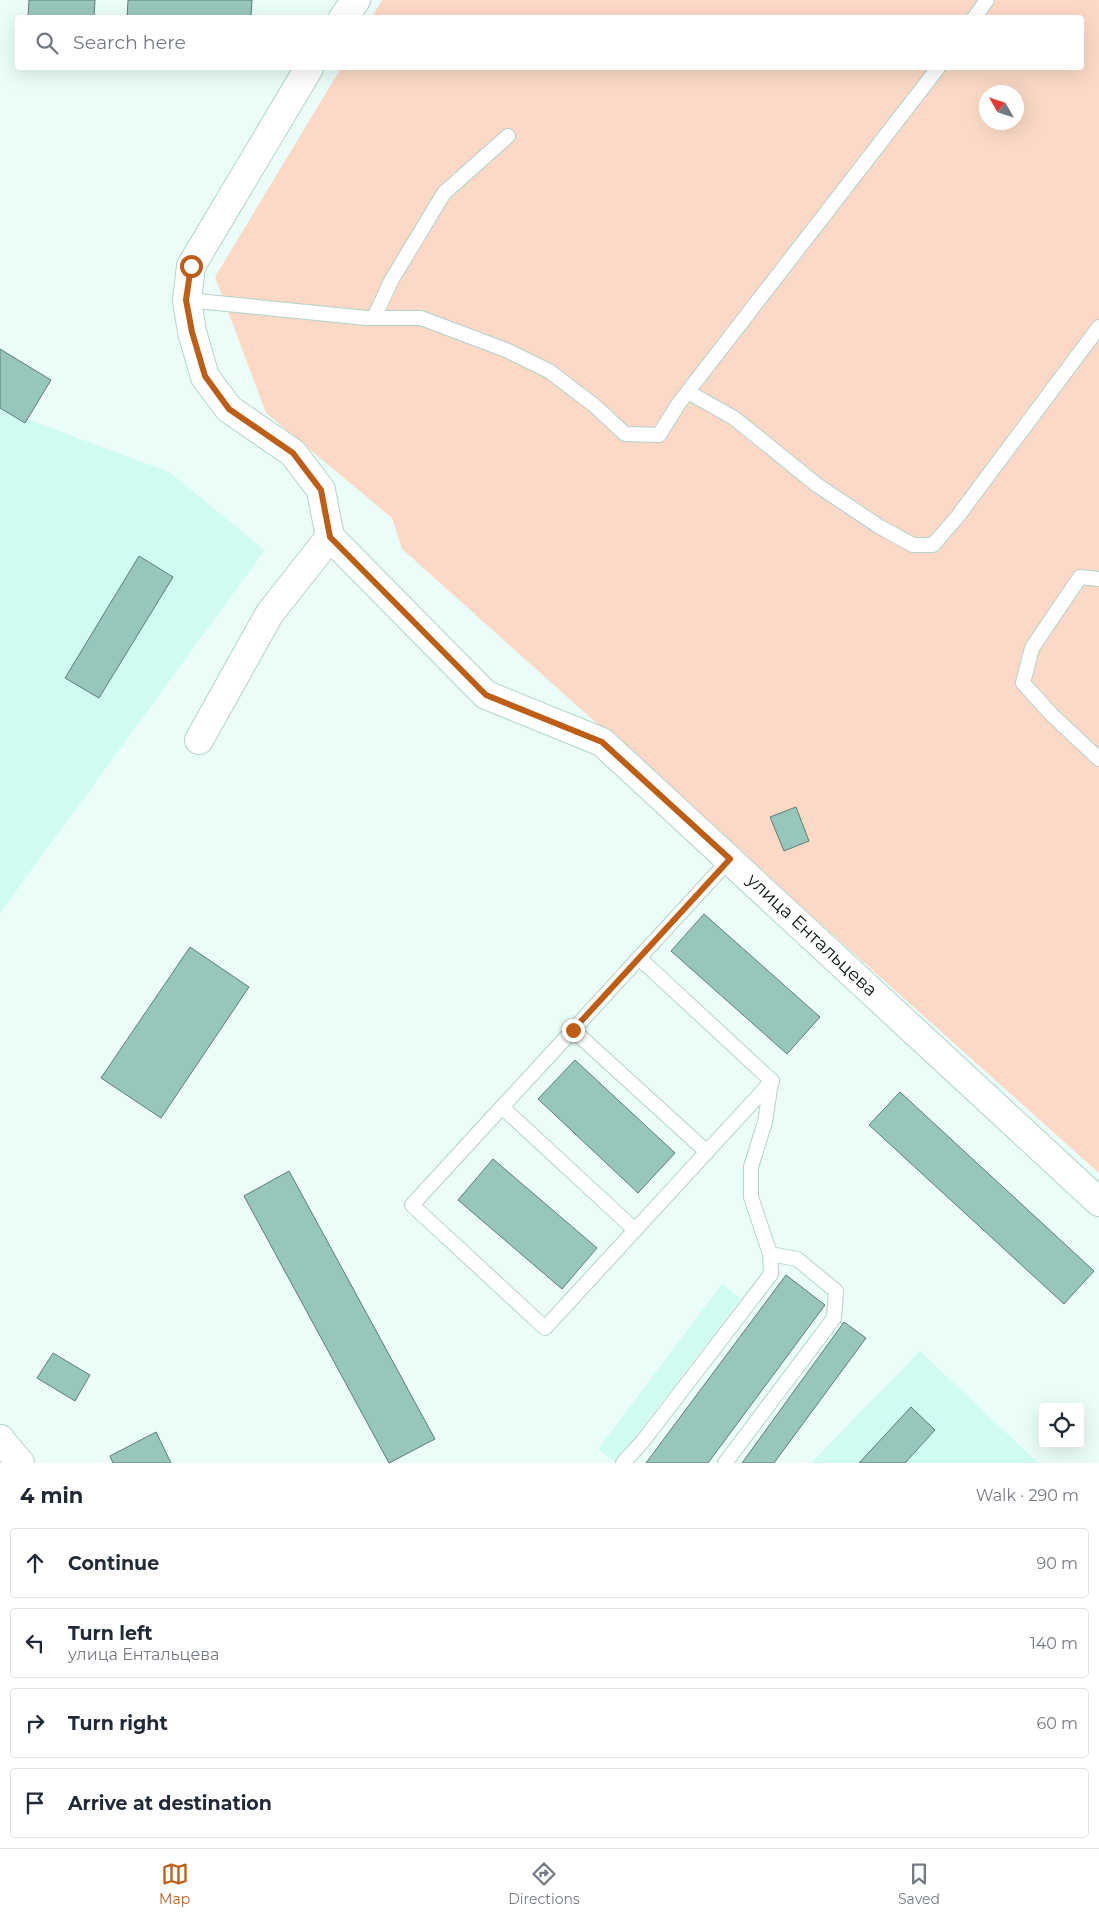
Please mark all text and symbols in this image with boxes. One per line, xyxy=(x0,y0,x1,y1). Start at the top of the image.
search box xyxy=(15,15,1084,70)
icon: search xyxy=(33,29,61,57)
text: Search here xyxy=(73,31,186,54)
north arrow xyxy=(979,85,1024,130)
route start xyxy=(180,255,203,278)
street label: улица Ентальцева xyxy=(741,868,882,1001)
route end xyxy=(562,1019,585,1042)
map controls xyxy=(1039,1403,1084,1448)
button: locate xyxy=(1039,1403,1084,1448)
text: 4 min xyxy=(20,1483,83,1508)
text: Walk · 290 m xyxy=(976,1486,1079,1505)
icon: ahead xyxy=(21,1549,49,1577)
text: Continue xyxy=(68,1552,159,1575)
text: 90 m xyxy=(1036,1554,1078,1573)
text: Turn left xyxy=(68,1622,153,1645)
icon: left xyxy=(21,1629,49,1657)
text: 140 m xyxy=(1030,1634,1078,1653)
text: улица Ентальцева xyxy=(68,1645,219,1664)
icon: right xyxy=(21,1709,49,1737)
text: Turn right xyxy=(68,1712,168,1735)
text: 60 m xyxy=(1036,1714,1078,1733)
icon: arrive xyxy=(21,1789,49,1817)
text: Arrive at destination xyxy=(68,1792,272,1815)
tab: Map xyxy=(159,1860,190,1908)
tab: Directions xyxy=(508,1860,580,1908)
tab: Saved xyxy=(898,1860,940,1908)

